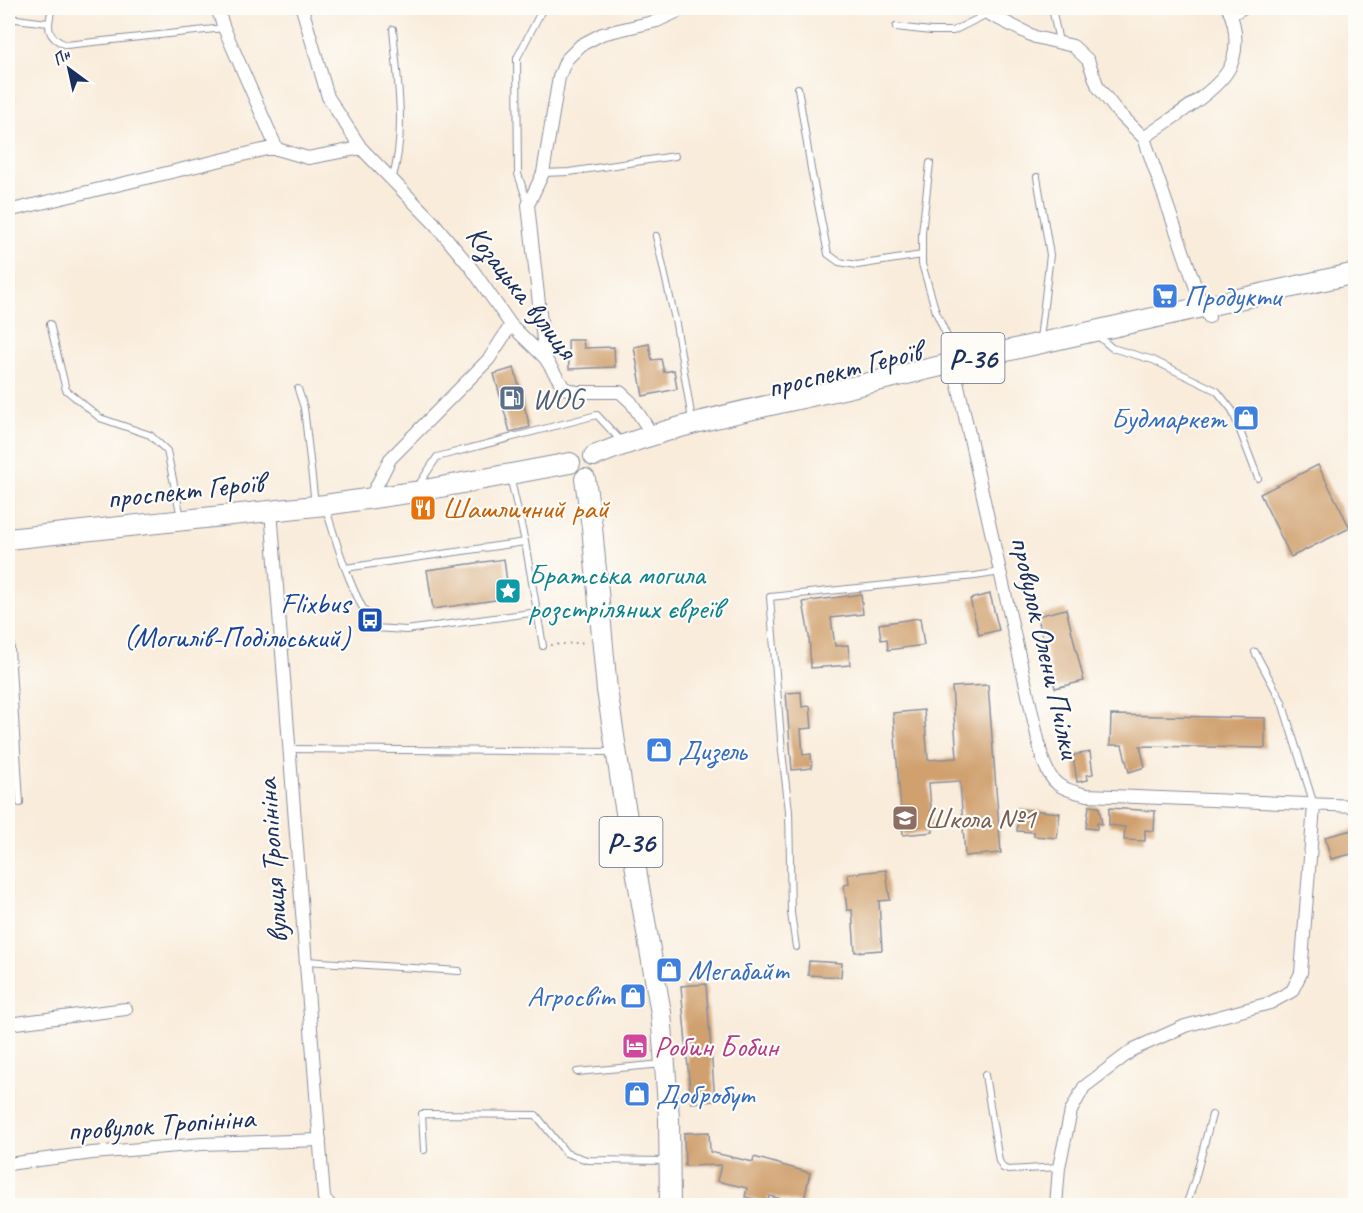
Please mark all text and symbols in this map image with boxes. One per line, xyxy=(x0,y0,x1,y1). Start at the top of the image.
north arrow xyxy=(39,39,99,99)
text: Пн xyxy=(49,44,75,70)
street label: Козацька вулиця xyxy=(458,217,588,369)
place label: Продукти xyxy=(1184,277,1283,315)
supermarket icon: Продукти xyxy=(1150,281,1180,311)
street label: проспект Героїв xyxy=(763,330,932,406)
road number: Р-36 xyxy=(942,333,1004,383)
place label: WOG xyxy=(532,379,586,417)
fuel station icon: WOG xyxy=(497,383,527,413)
place label: Будмаркет xyxy=(1111,399,1228,437)
shop icon: Будмаркет xyxy=(1231,403,1261,433)
street label: проспект Героїв xyxy=(105,462,272,517)
place label: Шашличний рай xyxy=(442,489,610,527)
restaurant icon: Шашличний рай xyxy=(408,493,438,523)
street label: провулок Олени Пчілки xyxy=(1002,532,1090,764)
place label: Братська могила розстріляних євреїв xyxy=(528,555,729,627)
place icon: Братська могила розстріляних євреїв xyxy=(493,576,523,606)
place label: Flixbus (Могилів-Подільський) xyxy=(124,584,353,656)
bus stop icon: Flixbus (Могилів-Подільський) xyxy=(355,605,385,635)
place label: Дизель xyxy=(678,731,748,769)
shop icon: Дизель xyxy=(644,735,674,765)
street label: вулиця Тропініна xyxy=(247,776,297,944)
place label: Школа №1 xyxy=(924,799,1037,837)
school or university icon: Школа №1 xyxy=(890,803,920,833)
road number: Р-36 xyxy=(600,817,662,867)
place label: Мегабайт xyxy=(688,951,791,989)
shop icon: Мегабайт xyxy=(654,955,684,985)
place label: Агросвіт xyxy=(527,977,617,1015)
shop icon: Агросвіт xyxy=(618,981,648,1011)
place label: Робин Бобин xyxy=(654,1027,780,1065)
hotel icon: Робин Бобин xyxy=(620,1031,650,1061)
place label: Добробут xyxy=(656,1075,756,1113)
shop icon: Добробут xyxy=(622,1079,652,1109)
street label: провулок Тропініна xyxy=(66,1098,258,1149)

